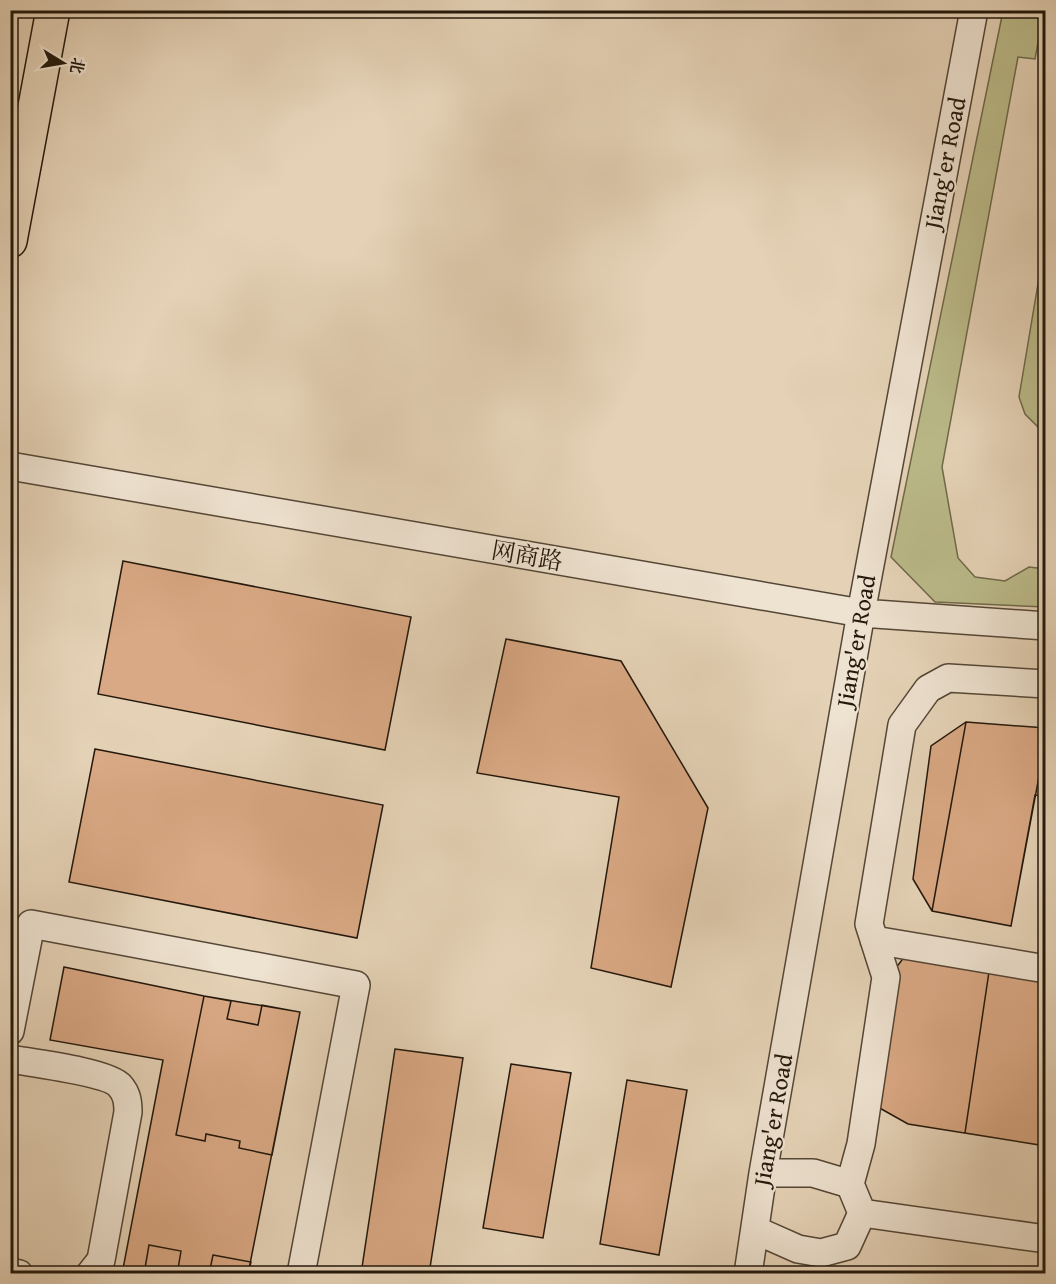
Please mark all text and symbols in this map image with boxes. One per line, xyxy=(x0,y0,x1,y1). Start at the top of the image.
north arrow xyxy=(33,33,93,93)
text: 北 xyxy=(64,56,91,76)
street label: Jiang'er Road xyxy=(914,94,974,235)
street label: 网商路 xyxy=(489,532,566,579)
street label: Jiang'er Road xyxy=(826,572,884,713)
street label: Jiang'er Road xyxy=(743,1051,801,1192)

